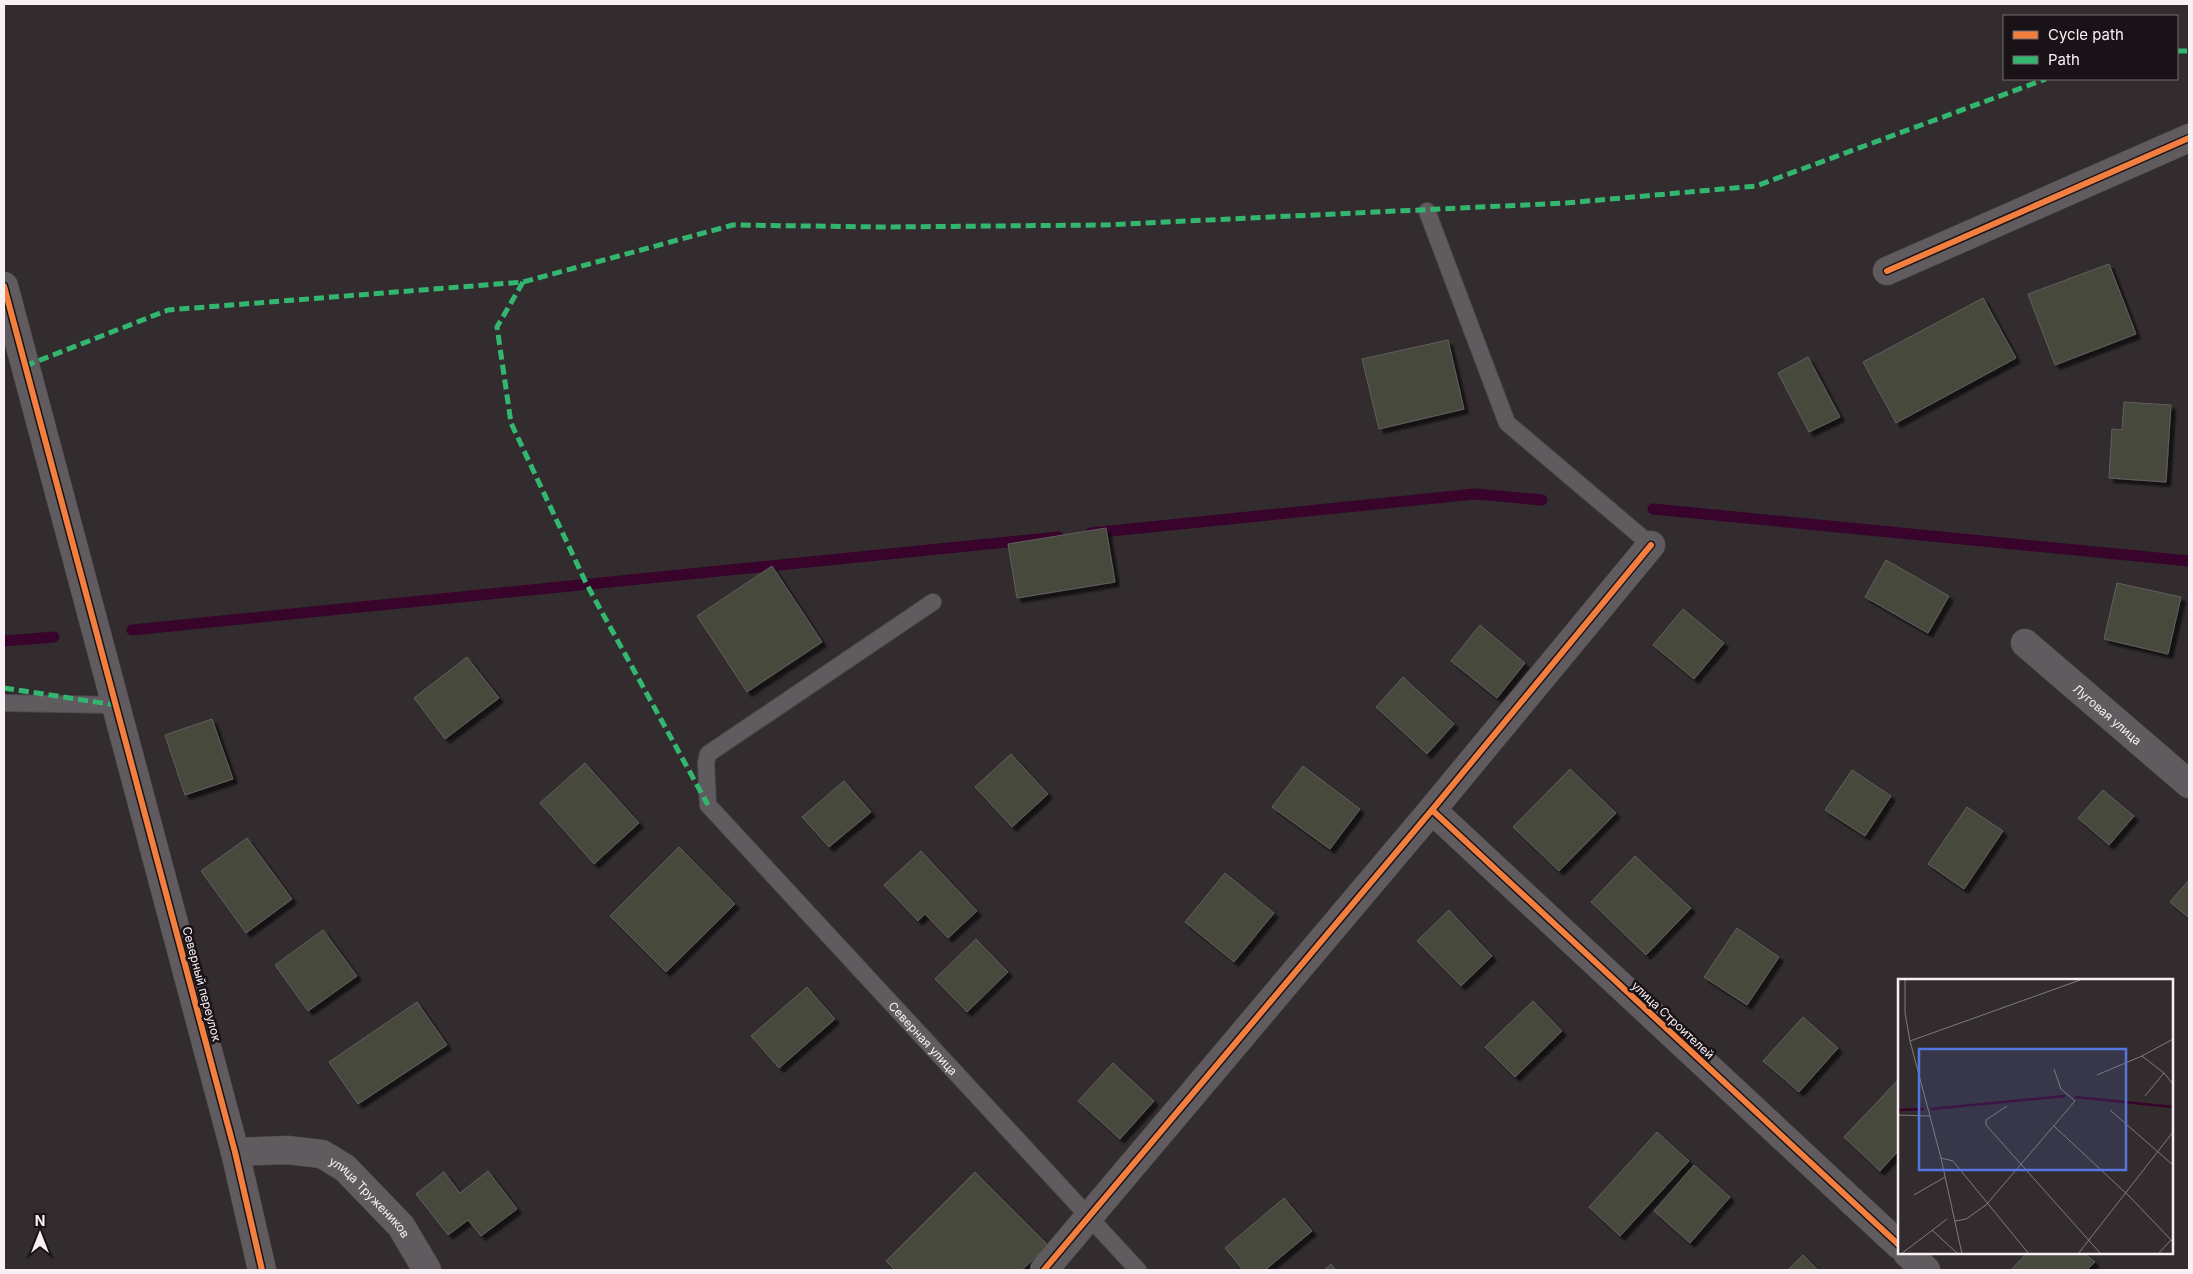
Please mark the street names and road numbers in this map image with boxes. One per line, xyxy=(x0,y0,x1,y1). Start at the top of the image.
street label: Луговая улица xyxy=(2070,680,2145,748)
street label: Северный переулок xyxy=(179,925,225,1044)
street label: улица Строителей xyxy=(1629,978,1717,1062)
street label: Северная улица xyxy=(886,998,961,1078)
street label: улица Тружеников xyxy=(327,1153,414,1240)

